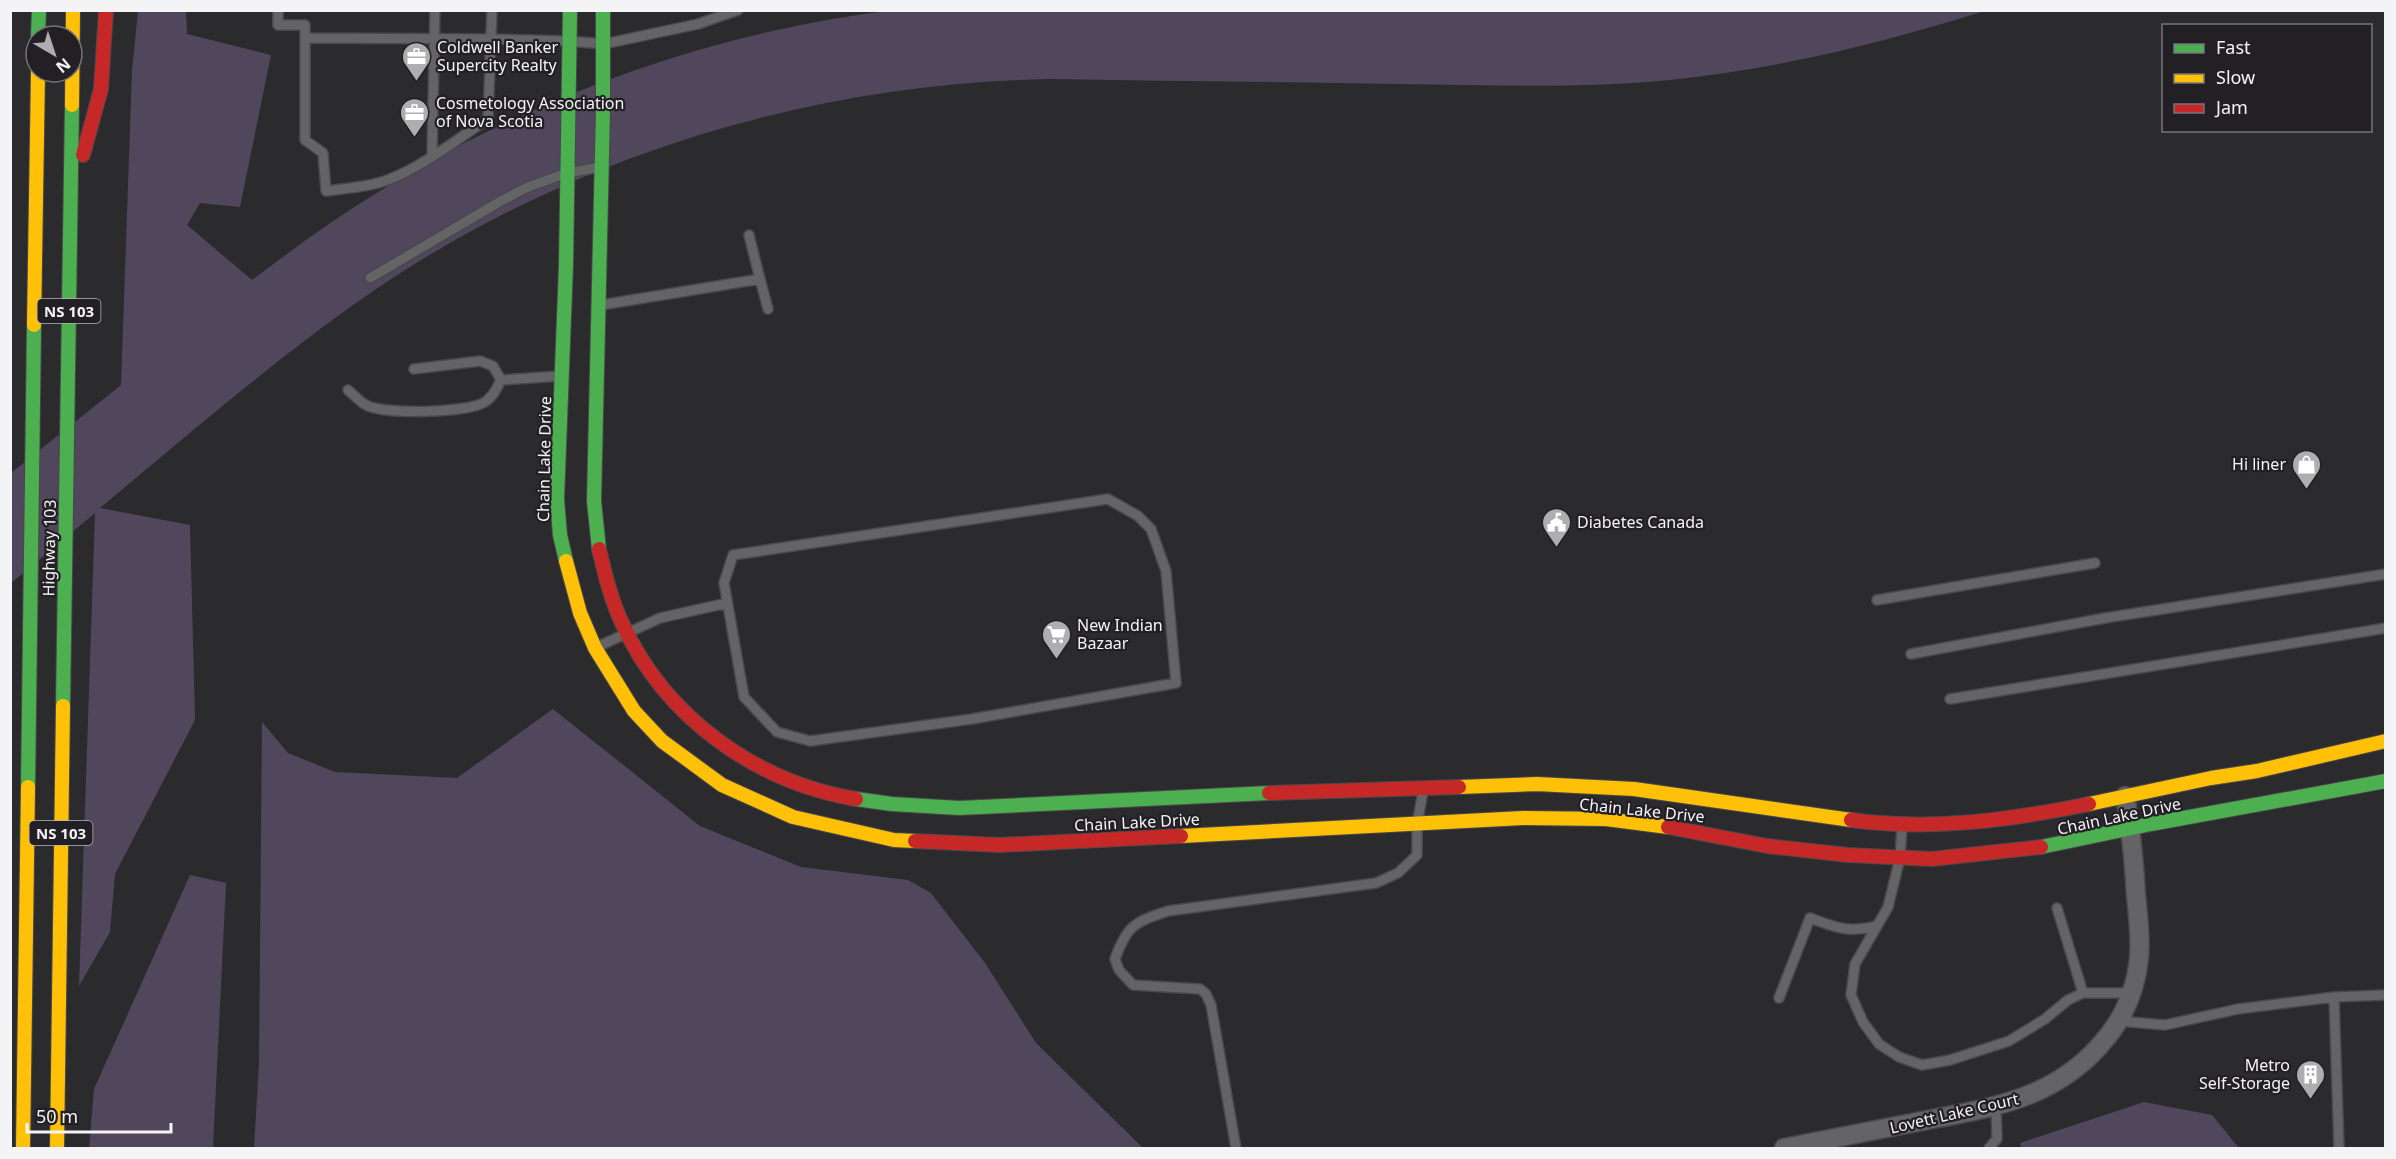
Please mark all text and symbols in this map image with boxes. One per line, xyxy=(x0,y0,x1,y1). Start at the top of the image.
north arrow xyxy=(24,24,84,84)
legend xyxy=(2162,24,2372,132)
text: Fast xyxy=(2216,35,2251,59)
place label: Coldwell Banker Supercity Realty xyxy=(437,36,559,76)
office icon: Coldwell Banker Supercity Realty xyxy=(400,40,432,82)
text: N xyxy=(51,53,75,78)
text: Slow xyxy=(2216,65,2255,89)
place label: Cosmetology Association of Nova Scotia xyxy=(436,92,624,132)
text: Jam xyxy=(2214,95,2248,119)
office icon: Cosmetology Association of Nova Scotia xyxy=(399,96,431,138)
road number: NS 103 xyxy=(38,299,100,323)
street label: Chain Lake Drive xyxy=(532,396,556,522)
shop icon: Hi liner xyxy=(2291,448,2323,490)
place label: Hi liner xyxy=(2232,453,2286,475)
street label: Highway 103 xyxy=(37,499,61,597)
public building icon: Diabetes Canada xyxy=(1540,506,1572,548)
place label: Diabetes Canada xyxy=(1577,511,1704,533)
place label: New Indian Bazaar xyxy=(1077,614,1163,654)
supermarket icon: New Indian Bazaar xyxy=(1040,618,1072,660)
street label: Chain Lake Drive xyxy=(1578,792,1706,828)
street label: Chain Lake Drive xyxy=(2055,792,2183,840)
street label: Chain Lake Drive xyxy=(1074,808,1200,836)
road number: NS 103 xyxy=(29,821,92,845)
place label: Metro Self-Storage xyxy=(2199,1054,2290,1094)
building icon: Metro Self-Storage xyxy=(2295,1058,2327,1100)
street label: Lovett Lake Court xyxy=(1887,1087,2021,1139)
scale bar xyxy=(27,1096,171,1134)
text: 50 m xyxy=(36,1104,78,1128)

